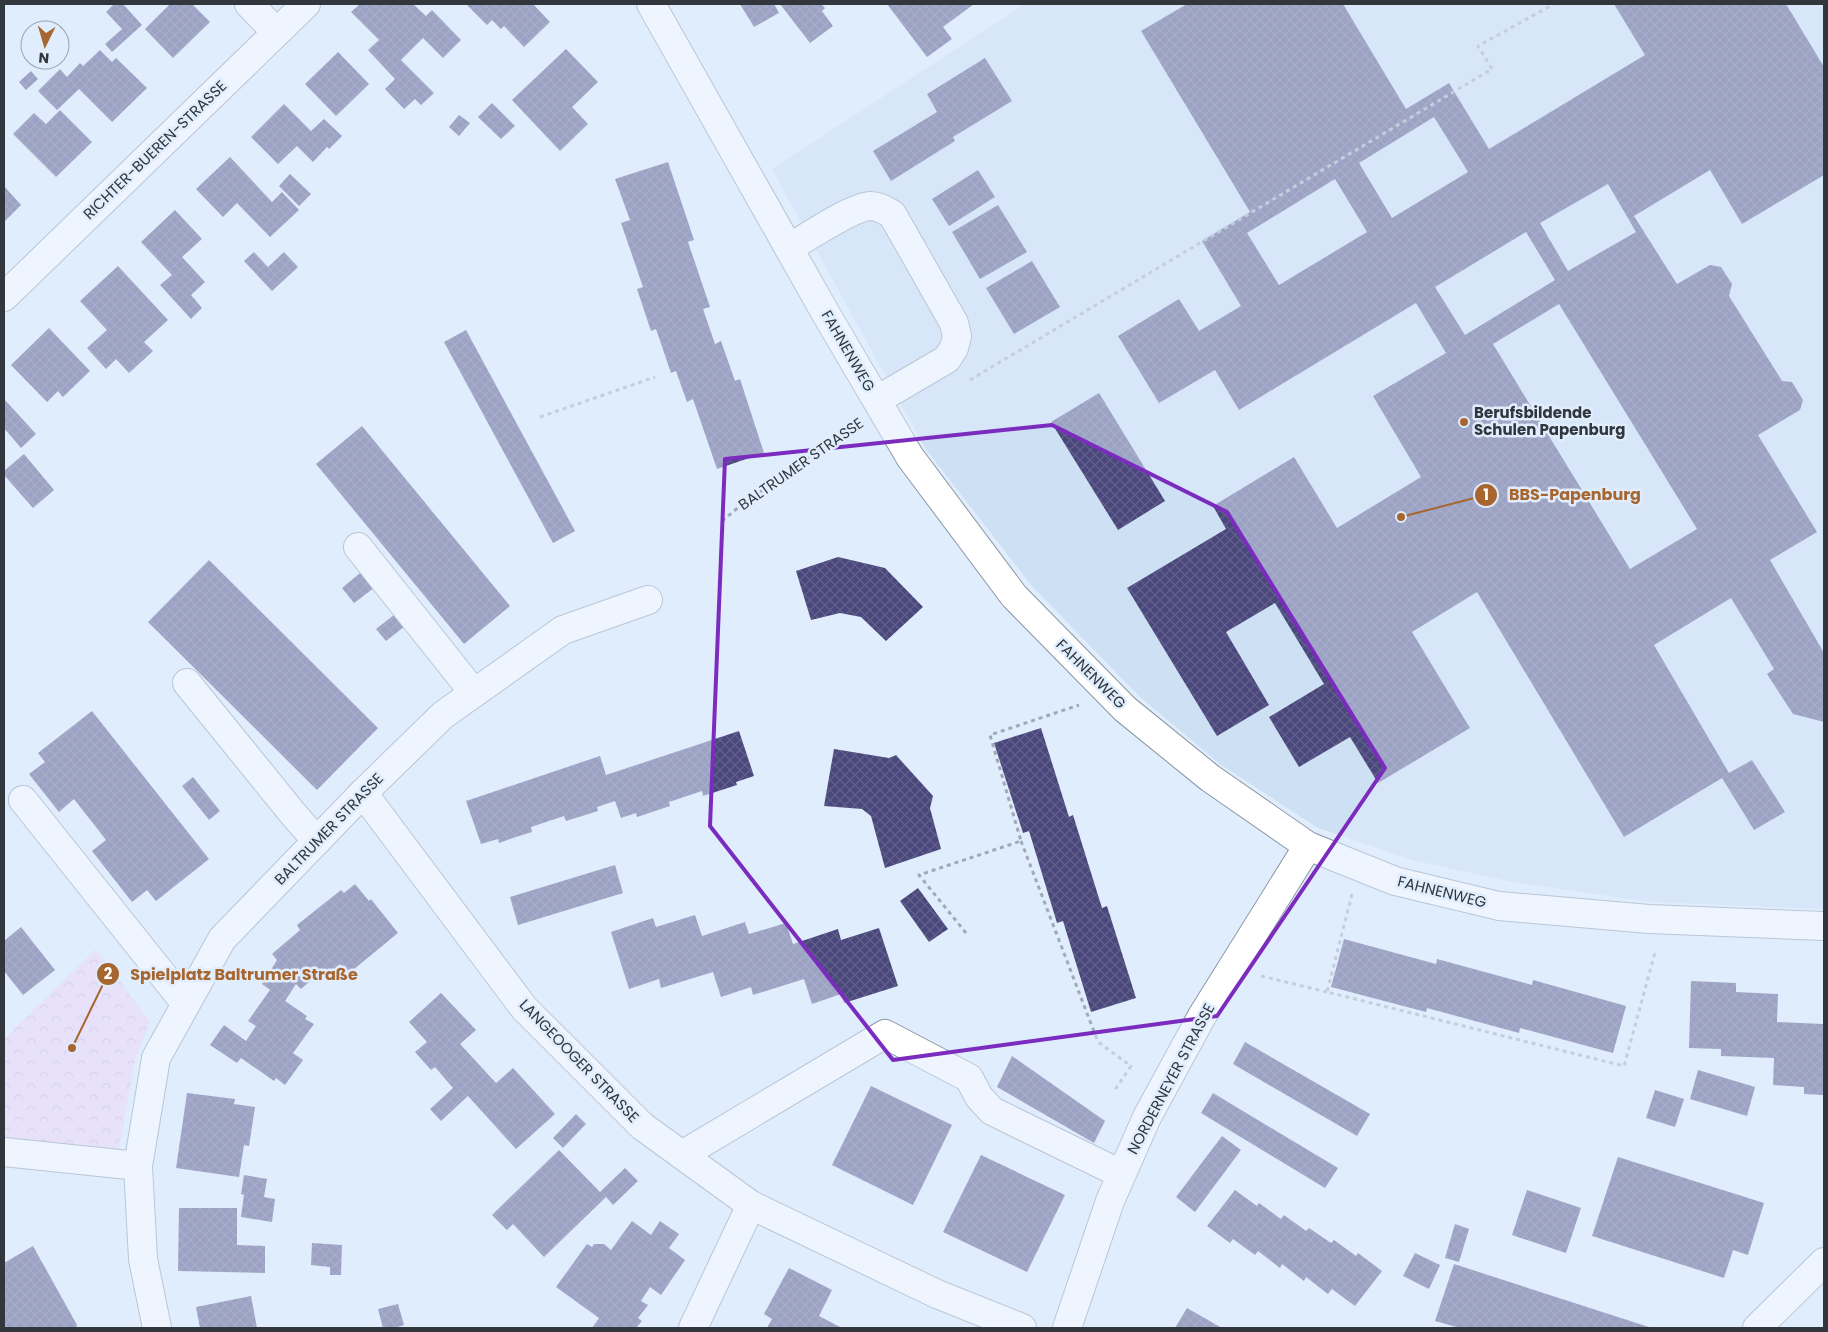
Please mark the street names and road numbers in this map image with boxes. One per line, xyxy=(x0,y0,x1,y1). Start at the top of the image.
street label: RICHTER-BUEREN-STRASSE xyxy=(78,75,231,224)
street label: FAHNENWEG xyxy=(817,306,880,396)
street label: BALTRUMER STRASSE xyxy=(734,412,867,515)
street label: FAHNENWEG xyxy=(1052,634,1131,713)
street label: BALTRUMER STRASSE xyxy=(270,768,388,889)
street label: FAHNENWEG xyxy=(1396,870,1489,913)
street label: LANGEOOGER STRASSE xyxy=(515,994,644,1127)
street label: NORDERNEYER STRASSE xyxy=(1122,1000,1219,1158)

